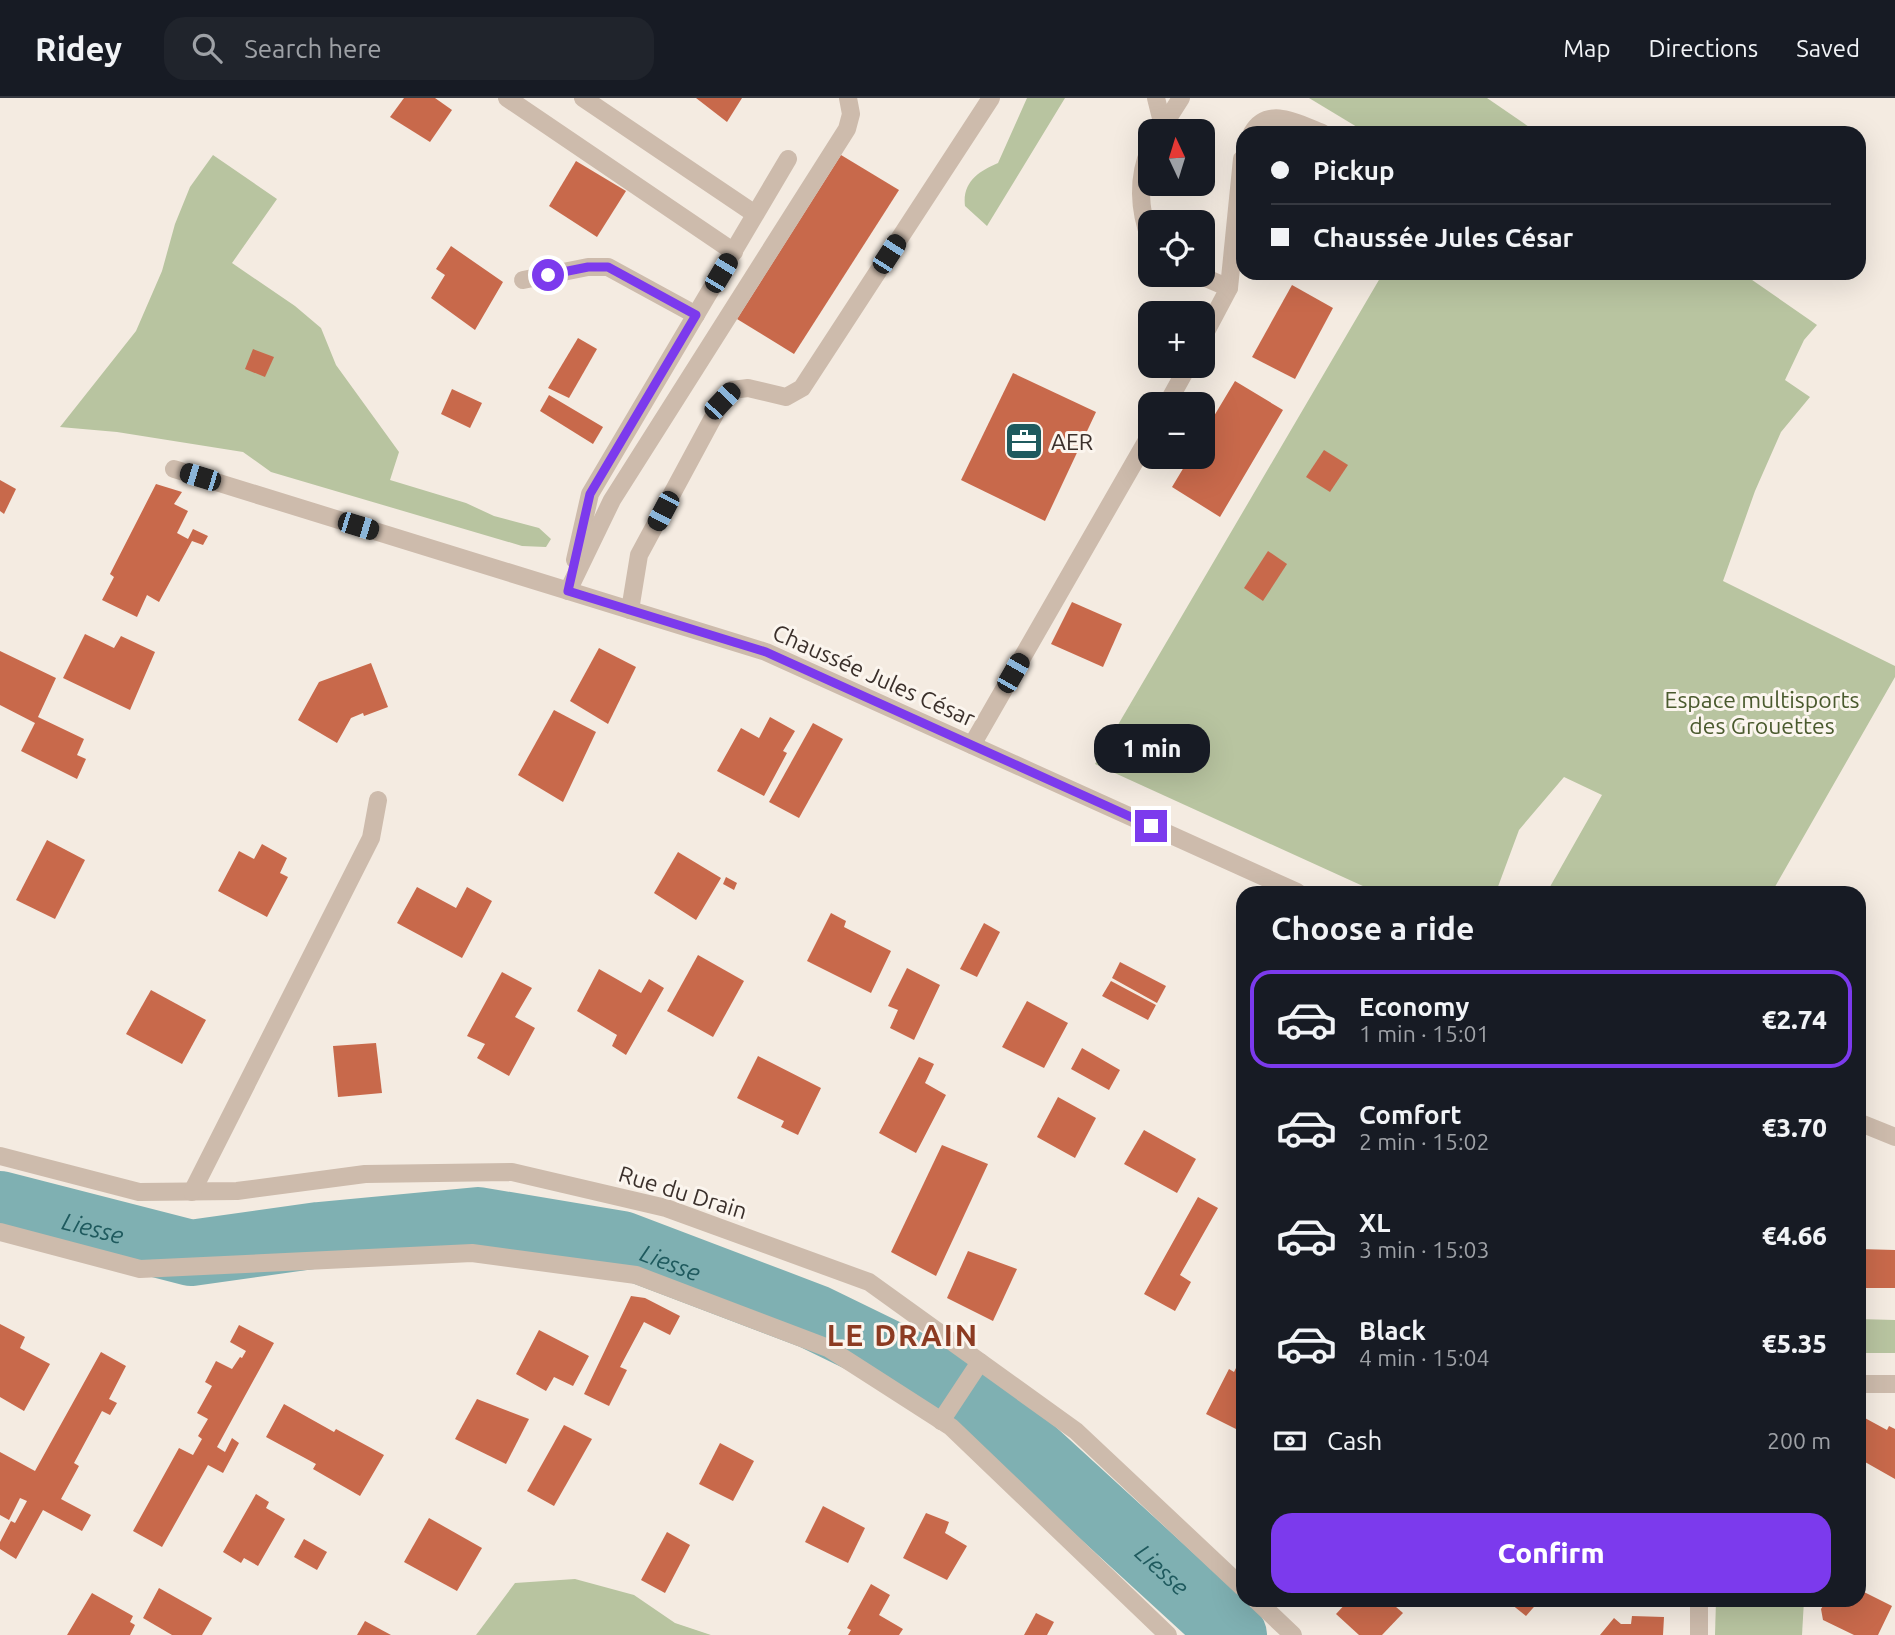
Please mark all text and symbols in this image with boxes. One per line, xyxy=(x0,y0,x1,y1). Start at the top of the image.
search box xyxy=(164,17,654,80)
icon: search xyxy=(188,29,226,67)
text: Ridey xyxy=(35,30,122,67)
text: Search here xyxy=(244,34,382,63)
text: Map xyxy=(1563,35,1610,62)
text: Directions xyxy=(1648,35,1758,62)
text: Saved xyxy=(1796,35,1860,62)
north arrow xyxy=(1138,119,1214,196)
map controls xyxy=(1138,119,1215,469)
text: Pickup xyxy=(1313,156,1395,185)
button: locate xyxy=(1138,210,1215,287)
text: Chaussée Jules César xyxy=(1313,223,1573,252)
car xyxy=(869,231,910,277)
car xyxy=(702,250,741,296)
route start xyxy=(532,259,564,291)
button: + xyxy=(1138,301,1215,378)
car xyxy=(700,378,745,424)
button: − xyxy=(1138,392,1215,469)
office icon: AER xyxy=(1003,420,1045,462)
place label: AER xyxy=(1051,429,1093,454)
car xyxy=(177,461,224,493)
car xyxy=(644,488,683,534)
car xyxy=(335,510,382,542)
street label: Chaussée Jules César xyxy=(769,619,979,731)
car xyxy=(994,650,1033,696)
park label: Espace multisports des Grouettes xyxy=(1664,687,1860,738)
callout: 1 min xyxy=(1093,724,1209,774)
text: 1 min xyxy=(1123,736,1181,761)
route end xyxy=(1135,810,1167,842)
text: Choose a ride xyxy=(1271,910,1474,946)
icon: car xyxy=(1275,988,1338,1051)
text: Economy xyxy=(1359,992,1469,1021)
text: €2.74 xyxy=(1762,1005,1827,1034)
text: 1 min · 15:01 xyxy=(1359,1021,1490,1046)
icon: car xyxy=(1275,1096,1338,1159)
text: Comfort xyxy=(1359,1100,1462,1129)
text: €3.70 xyxy=(1762,1113,1827,1142)
text: 2 min · 15:02 xyxy=(1359,1129,1490,1154)
street label: Rue du Drain xyxy=(616,1161,750,1223)
icon: car xyxy=(1275,1204,1338,1267)
water label: Liesse xyxy=(60,1207,126,1249)
text: XL xyxy=(1359,1208,1390,1237)
text: €4.66 xyxy=(1762,1221,1827,1250)
text: 3 min · 15:03 xyxy=(1359,1237,1490,1262)
water label: Liesse xyxy=(637,1239,704,1286)
icon: car xyxy=(1275,1312,1338,1375)
text: Black xyxy=(1359,1316,1426,1345)
district label: LE DRAIN xyxy=(827,1318,979,1352)
text: €5.35 xyxy=(1762,1329,1827,1358)
text: 4 min · 15:04 xyxy=(1359,1345,1490,1370)
icon: cash xyxy=(1271,1422,1309,1460)
text: Cash xyxy=(1327,1426,1382,1455)
text: 200 m xyxy=(1767,1428,1831,1453)
button: Confirm xyxy=(1271,1513,1831,1593)
water label: Liesse xyxy=(1130,1538,1194,1600)

